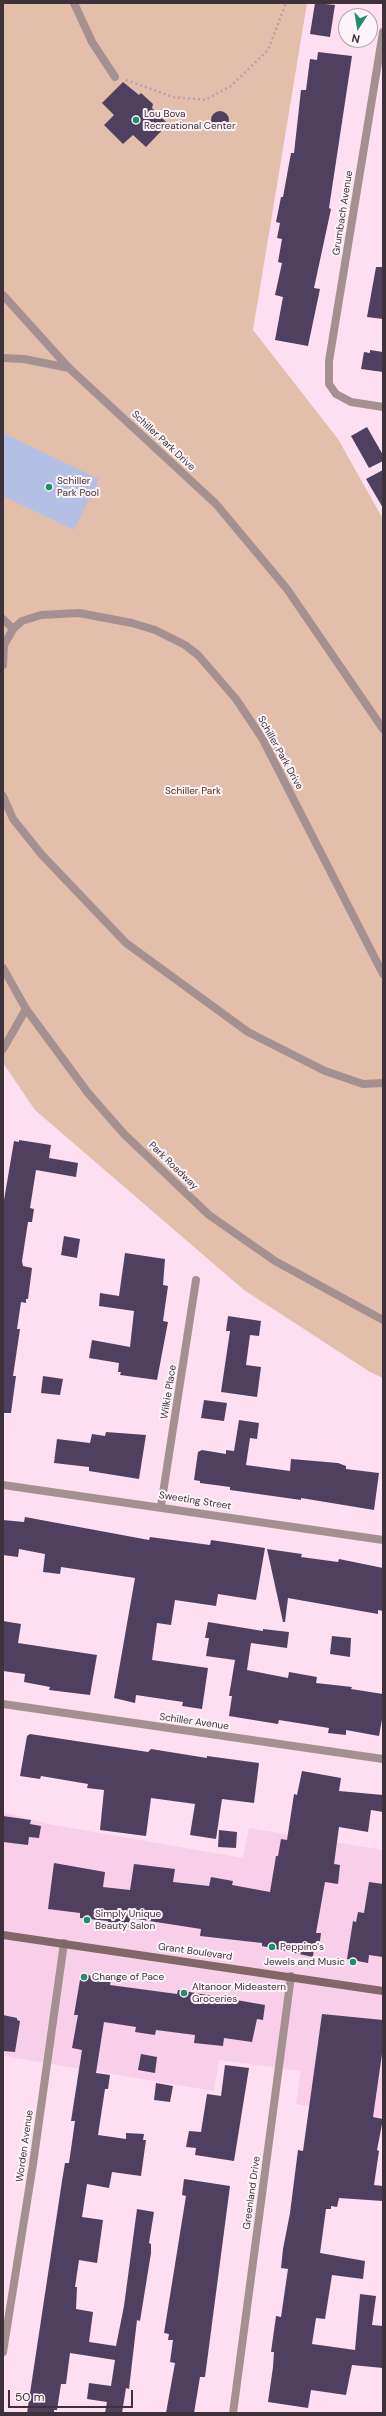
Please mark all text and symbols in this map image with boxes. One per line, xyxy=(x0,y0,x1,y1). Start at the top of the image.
north arrow xyxy=(338,8,378,48)
text: N xyxy=(350,31,361,46)
place label: Lou Bova Recreational Center xyxy=(144,108,236,132)
marker: Lou Bova Recreational Center xyxy=(131,115,141,125)
street label: Grumbach Avenue xyxy=(330,170,356,256)
street label: Schiller Park Drive xyxy=(129,409,197,473)
place label: Schiller Park Pool xyxy=(57,475,99,498)
marker: Schiller Park Pool xyxy=(44,482,54,492)
street label: Schiller Park Drive xyxy=(255,714,305,792)
park label: Schiller Park xyxy=(165,785,221,797)
street label: Park Roadway xyxy=(146,1139,200,1193)
street label: Wilkie Place xyxy=(159,1364,179,1420)
street label: Sweeting Street xyxy=(158,1489,232,1513)
street label: Schiller Avenue xyxy=(158,1711,230,1733)
place label: Simply Unique Beauty Salon xyxy=(95,1908,161,1932)
marker: Simply Unique Beauty Salon xyxy=(82,1915,92,1925)
street label: Grant Boulevard xyxy=(157,1941,233,1963)
place label: Peppino's xyxy=(280,1941,324,1953)
marker: Peppino's xyxy=(267,1942,277,1952)
place label: Jewels and Music xyxy=(264,1956,345,1968)
marker: Jewels and Music xyxy=(348,1957,358,1967)
place label: Change of Pace xyxy=(92,1971,164,1983)
marker: Change of Pace xyxy=(79,1972,89,1982)
place label: Altanoor Mideastern Groceries xyxy=(192,1981,286,2004)
marker: Altanoor Mideastern Groceries xyxy=(179,1988,189,1998)
street label: Worden Avenue xyxy=(14,2109,36,2183)
street label: Greenland Drive xyxy=(241,2155,263,2231)
scale bar xyxy=(10,2382,135,2408)
text: 50 m xyxy=(15,2389,44,2405)

